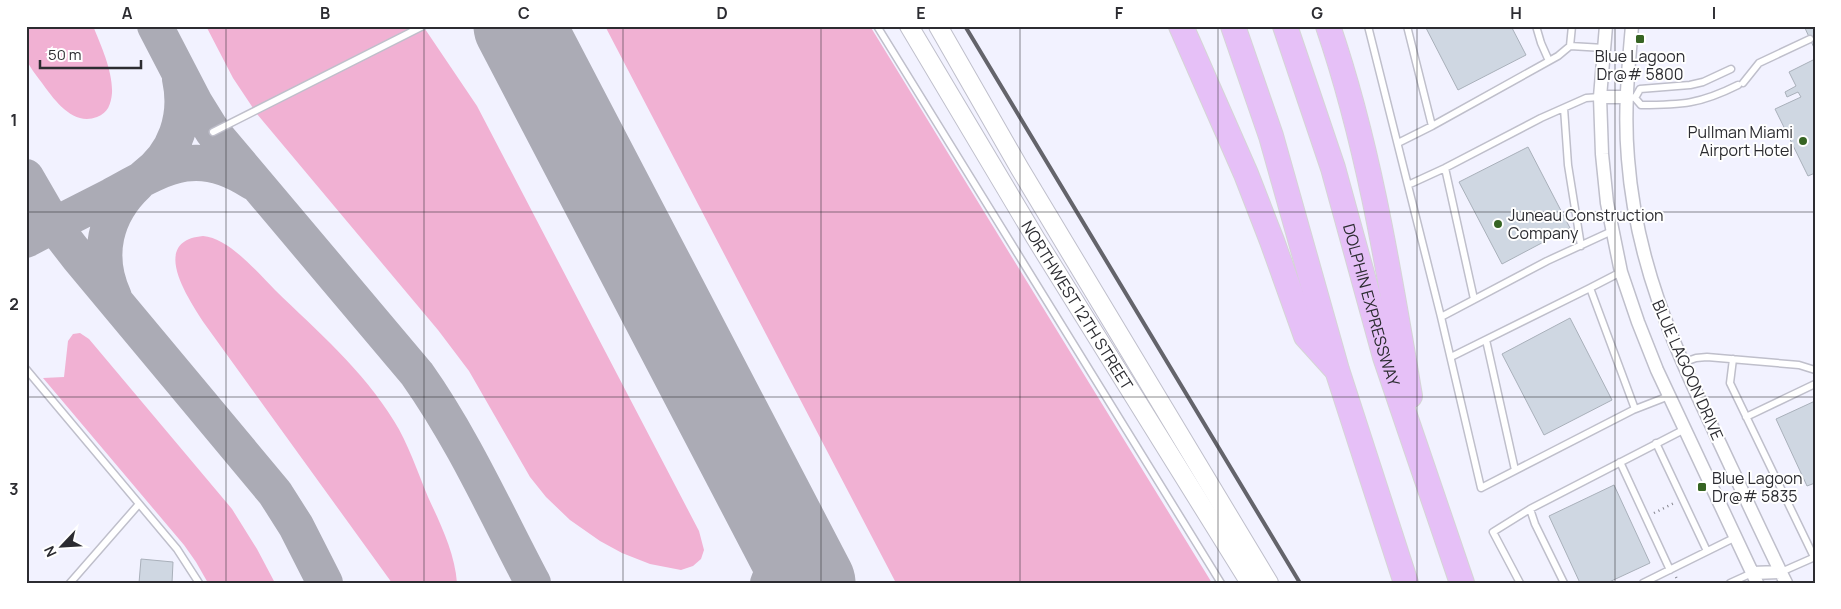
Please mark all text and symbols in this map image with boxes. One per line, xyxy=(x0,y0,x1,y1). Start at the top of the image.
text: A xyxy=(122,2,133,24)
text: B xyxy=(320,2,330,24)
text: C xyxy=(518,2,530,24)
text: D xyxy=(716,2,728,24)
text: E xyxy=(916,2,926,24)
text: F xyxy=(1115,2,1124,24)
text: G xyxy=(1311,2,1323,24)
text: H xyxy=(1510,2,1522,24)
text: I xyxy=(1712,2,1716,24)
marker: Blue Lagoon Dr@# 5800 xyxy=(1634,33,1646,45)
scale bar xyxy=(40,38,141,70)
text: 50 m xyxy=(48,44,82,65)
place label: Blue Lagoon Dr@# 5800 xyxy=(1595,45,1685,85)
text: 1 xyxy=(10,109,18,131)
place label: Pullman Miami Airport Hotel xyxy=(1688,121,1793,161)
marker: Pullman Miami Airport Hotel xyxy=(1797,135,1809,147)
place label: Juneau Construction Company xyxy=(1508,204,1664,244)
street label: NORTHWEST 12TH STREET xyxy=(1016,216,1138,394)
marker: Juneau Construction Company xyxy=(1492,218,1504,230)
street label: DOLPHIN EXPRESSWAY xyxy=(1338,221,1405,389)
text: 2 xyxy=(9,293,19,315)
street label: BLUE LAGOON DRIVE xyxy=(1647,296,1729,444)
place label: Blue Lagoon Dr@# 5835 xyxy=(1712,467,1803,507)
text: 3 xyxy=(9,478,19,500)
marker: Blue Lagoon Dr@# 5835 xyxy=(1696,481,1708,493)
north arrow xyxy=(38,522,88,572)
text: N xyxy=(39,543,61,560)

